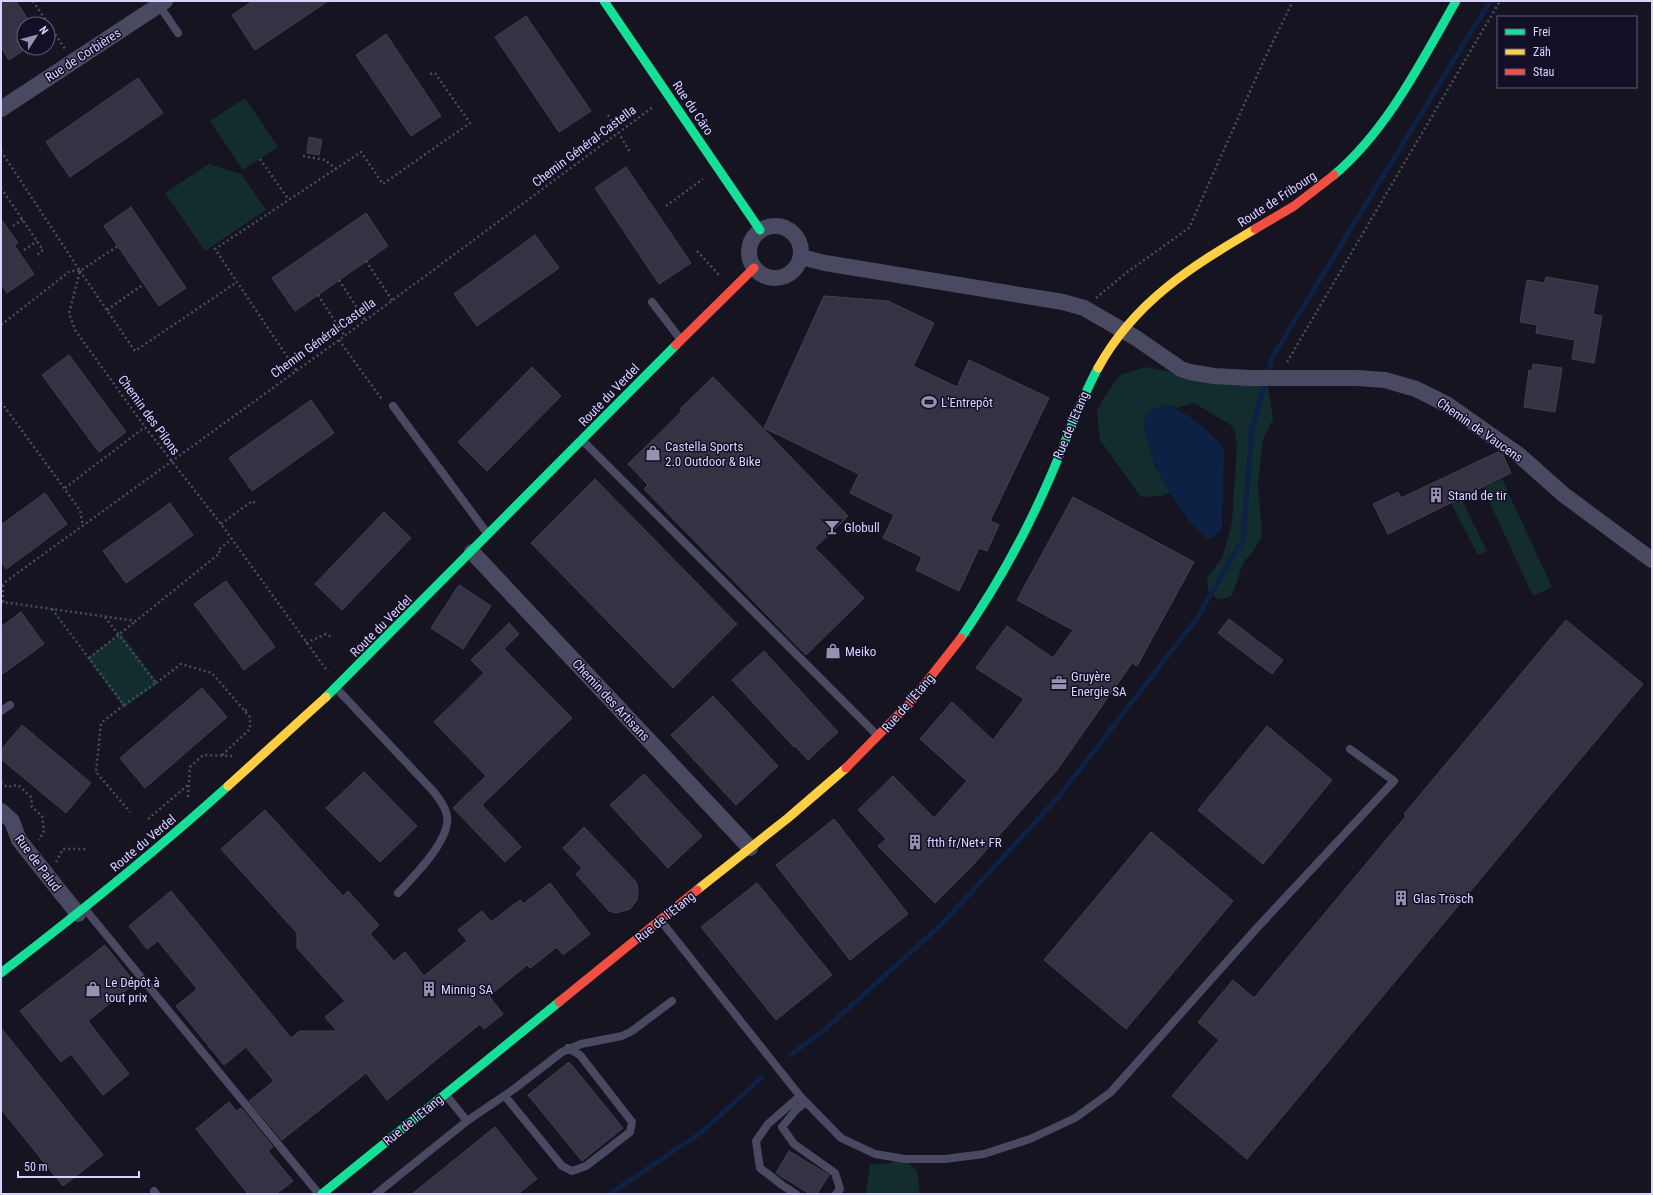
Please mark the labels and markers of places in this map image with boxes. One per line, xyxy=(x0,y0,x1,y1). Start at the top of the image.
sports icon: L'Entrepôt xyxy=(920,393,938,411)
place label: L'Entrepôt xyxy=(941,395,993,410)
place label: Castella Sports 2.0 Outdoor & Bike xyxy=(665,439,761,469)
shop icon: Castella Sports 2.0 Outdoor & Bike xyxy=(644,444,662,462)
building icon: Stand de tir xyxy=(1427,486,1445,504)
place label: Stand de tir xyxy=(1448,488,1507,503)
bar icon: Globull xyxy=(823,518,841,536)
place label: Globull xyxy=(844,520,880,535)
shop icon: Meiko xyxy=(824,642,842,660)
place label: Meiko xyxy=(845,644,876,659)
place label: Gruyère Energie SA xyxy=(1071,669,1127,699)
office icon: Gruyère Energie SA xyxy=(1050,674,1068,692)
building icon: ftth fr/Net+ FR xyxy=(906,833,924,851)
place label: ftth fr/Net+ FR xyxy=(927,835,1002,850)
building icon: Glas Trösch xyxy=(1392,889,1410,907)
place label: Glas Trösch xyxy=(1413,891,1473,906)
place label: Le Dépôt à tout prix xyxy=(105,975,160,1005)
shop icon: Le Dépôt à tout prix xyxy=(84,980,102,998)
building icon: Minnig SA xyxy=(420,980,438,998)
place label: Minnig SA xyxy=(441,982,494,997)

